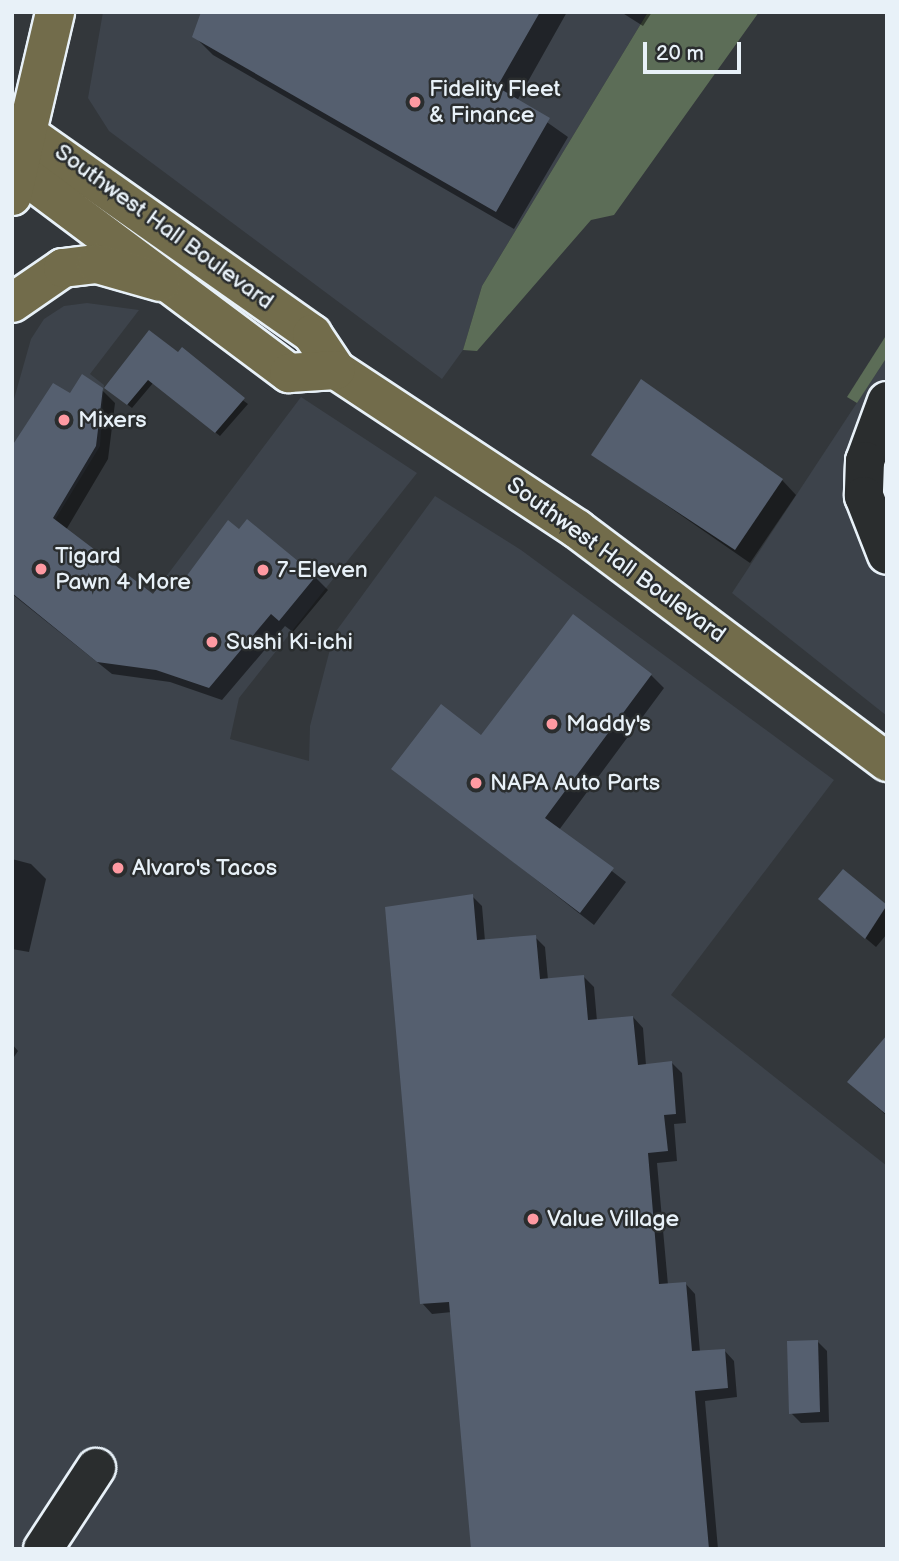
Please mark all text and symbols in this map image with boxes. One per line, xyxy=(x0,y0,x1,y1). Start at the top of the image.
scale bar xyxy=(647,28,745,72)
text: 20 m xyxy=(656,41,704,66)
place label: Fidelity Fleet & Finance xyxy=(429,75,562,129)
marker: Fidelity Fleet & Finance xyxy=(407,94,423,110)
street label: Southwest Hall Boulevard xyxy=(49,138,279,316)
place label: Mixers xyxy=(78,406,147,434)
marker: Mixers xyxy=(56,412,72,428)
street label: Southwest Hall Boulevard xyxy=(501,471,731,649)
place label: Tigard Pawn 4 More xyxy=(55,542,191,596)
place label: 7-Eleven xyxy=(277,556,368,584)
marker: Tigard Pawn 4 More xyxy=(33,561,49,577)
marker: 7-Eleven xyxy=(255,562,271,578)
place label: Sushi Ki-ichi xyxy=(226,628,353,656)
marker: Sushi Ki-ichi xyxy=(204,634,220,650)
place label: Maddy's xyxy=(566,710,651,738)
marker: Maddy's xyxy=(544,716,560,732)
place label: NAPA Auto Parts xyxy=(490,769,660,797)
marker: NAPA Auto Parts xyxy=(468,775,484,791)
place label: Alvaro's Tacos xyxy=(132,854,278,882)
marker: Alvaro's Tacos xyxy=(110,860,126,876)
place label: Value Village xyxy=(547,1205,680,1233)
marker: Value Village xyxy=(525,1211,541,1227)

